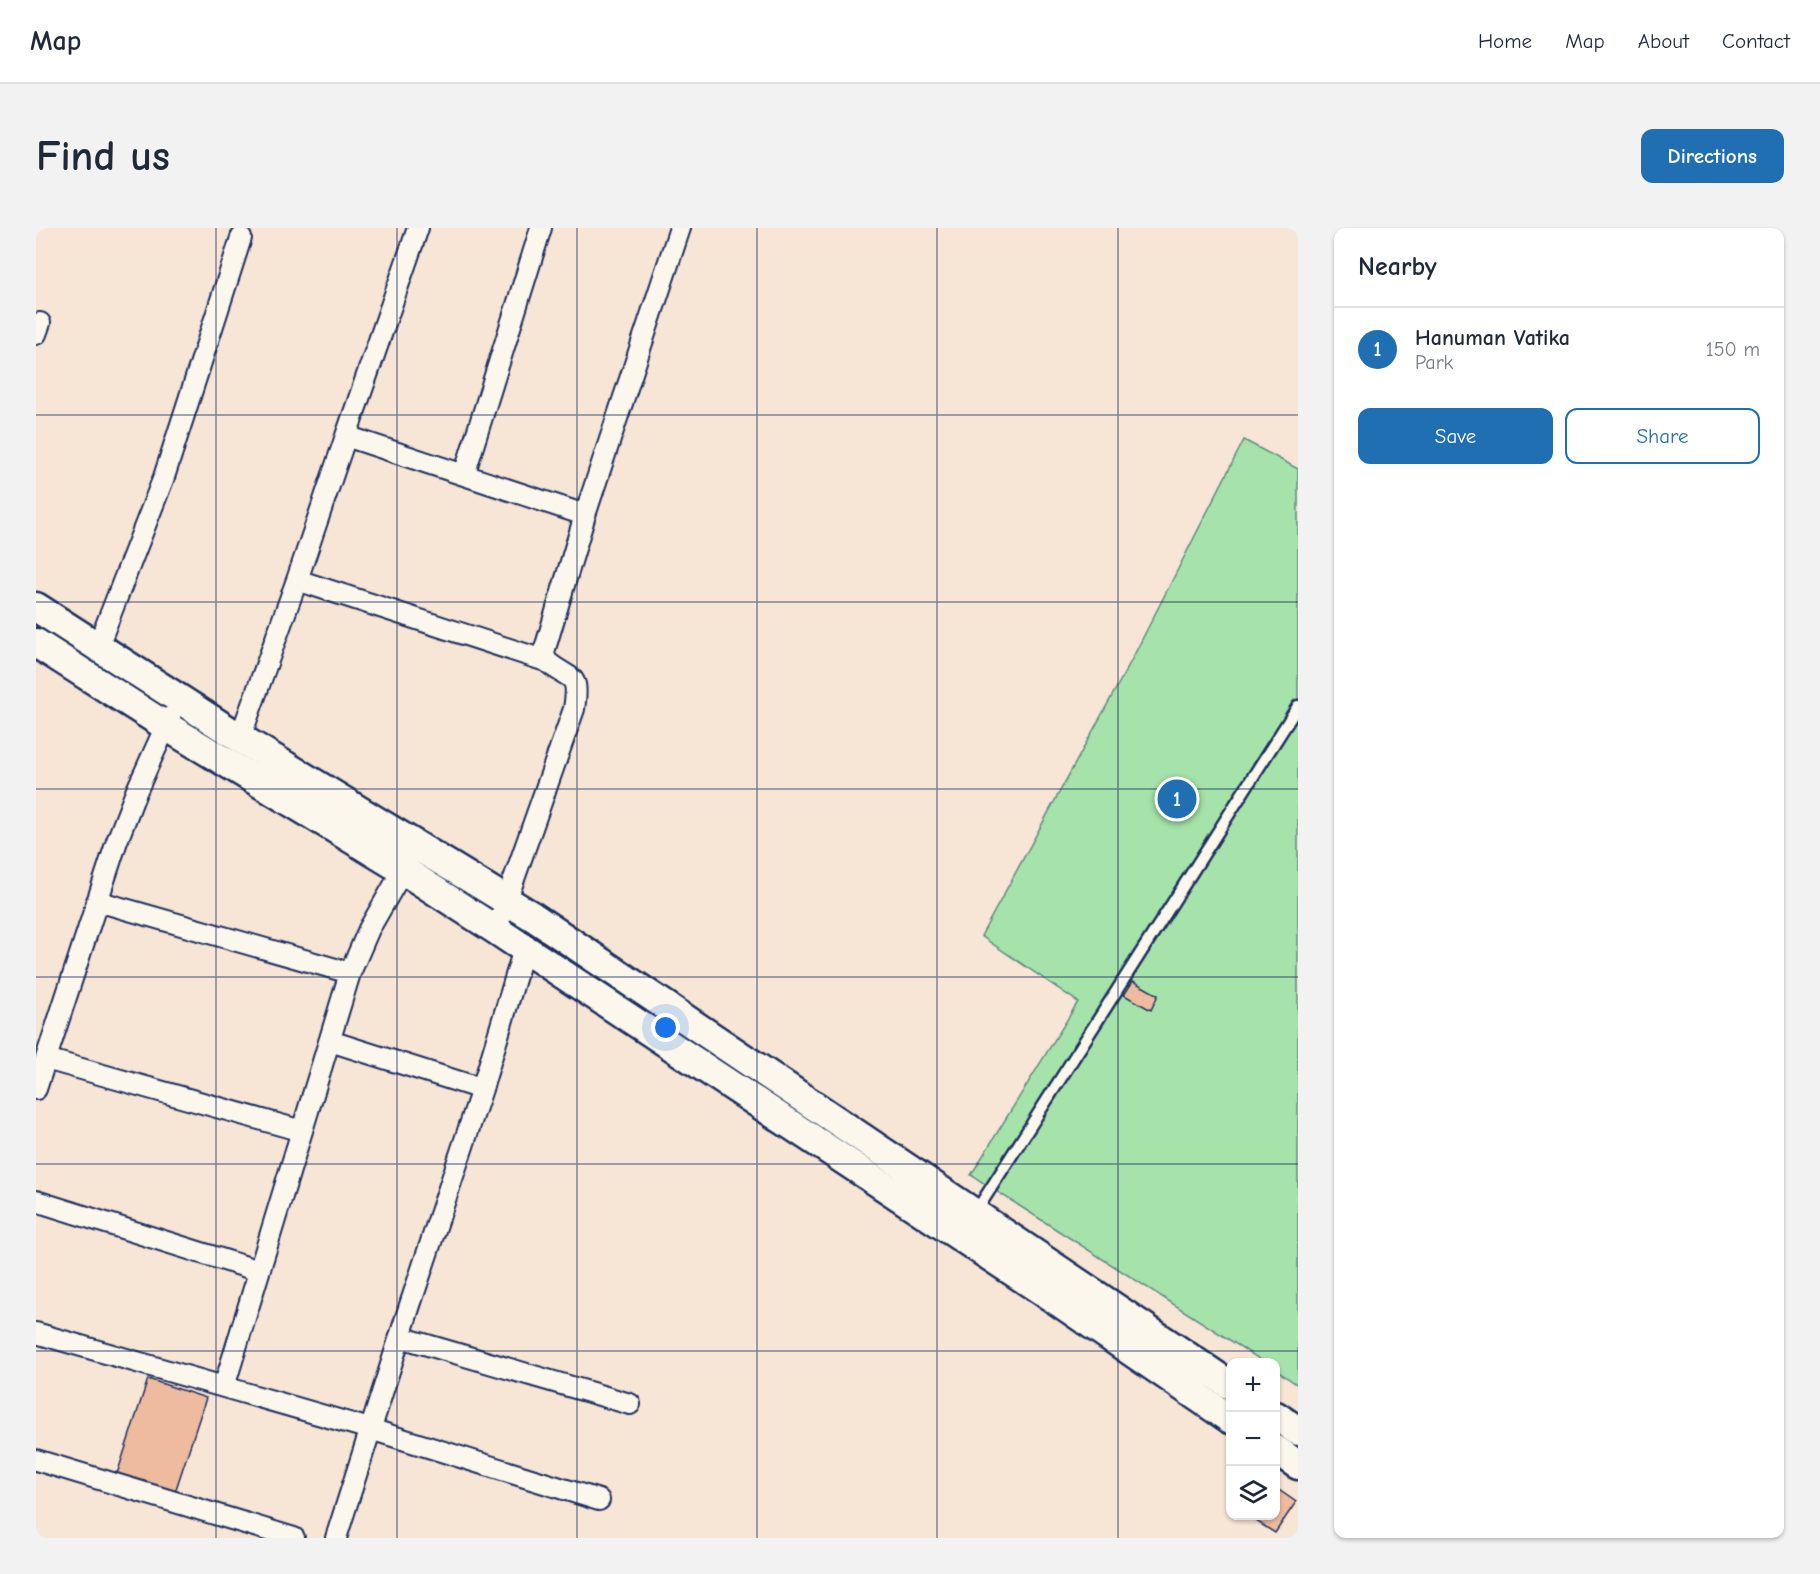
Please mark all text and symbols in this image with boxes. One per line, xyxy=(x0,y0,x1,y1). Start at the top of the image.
text: Map xyxy=(30,25,81,57)
text: Home xyxy=(1478,29,1532,53)
text: Map xyxy=(1565,29,1605,53)
text: About xyxy=(1638,29,1689,53)
text: Contact xyxy=(1722,29,1790,53)
button: Directions xyxy=(1641,129,1784,183)
text: Find us xyxy=(36,132,170,181)
text: Nearby xyxy=(1358,252,1437,282)
text: Hanuman Vatika xyxy=(1415,325,1570,351)
text: 1 xyxy=(1374,338,1381,361)
text: 150 m xyxy=(1706,338,1760,361)
text: Park xyxy=(1415,351,1453,374)
button: Save xyxy=(1358,408,1553,464)
button: Share xyxy=(1565,408,1760,464)
pin: 1 xyxy=(1158,776,1196,822)
your location xyxy=(651,1013,680,1042)
map controls xyxy=(1226,1358,1280,1520)
button: + xyxy=(1226,1358,1280,1412)
button: − xyxy=(1226,1412,1280,1466)
button: layers xyxy=(1226,1466,1280,1520)

